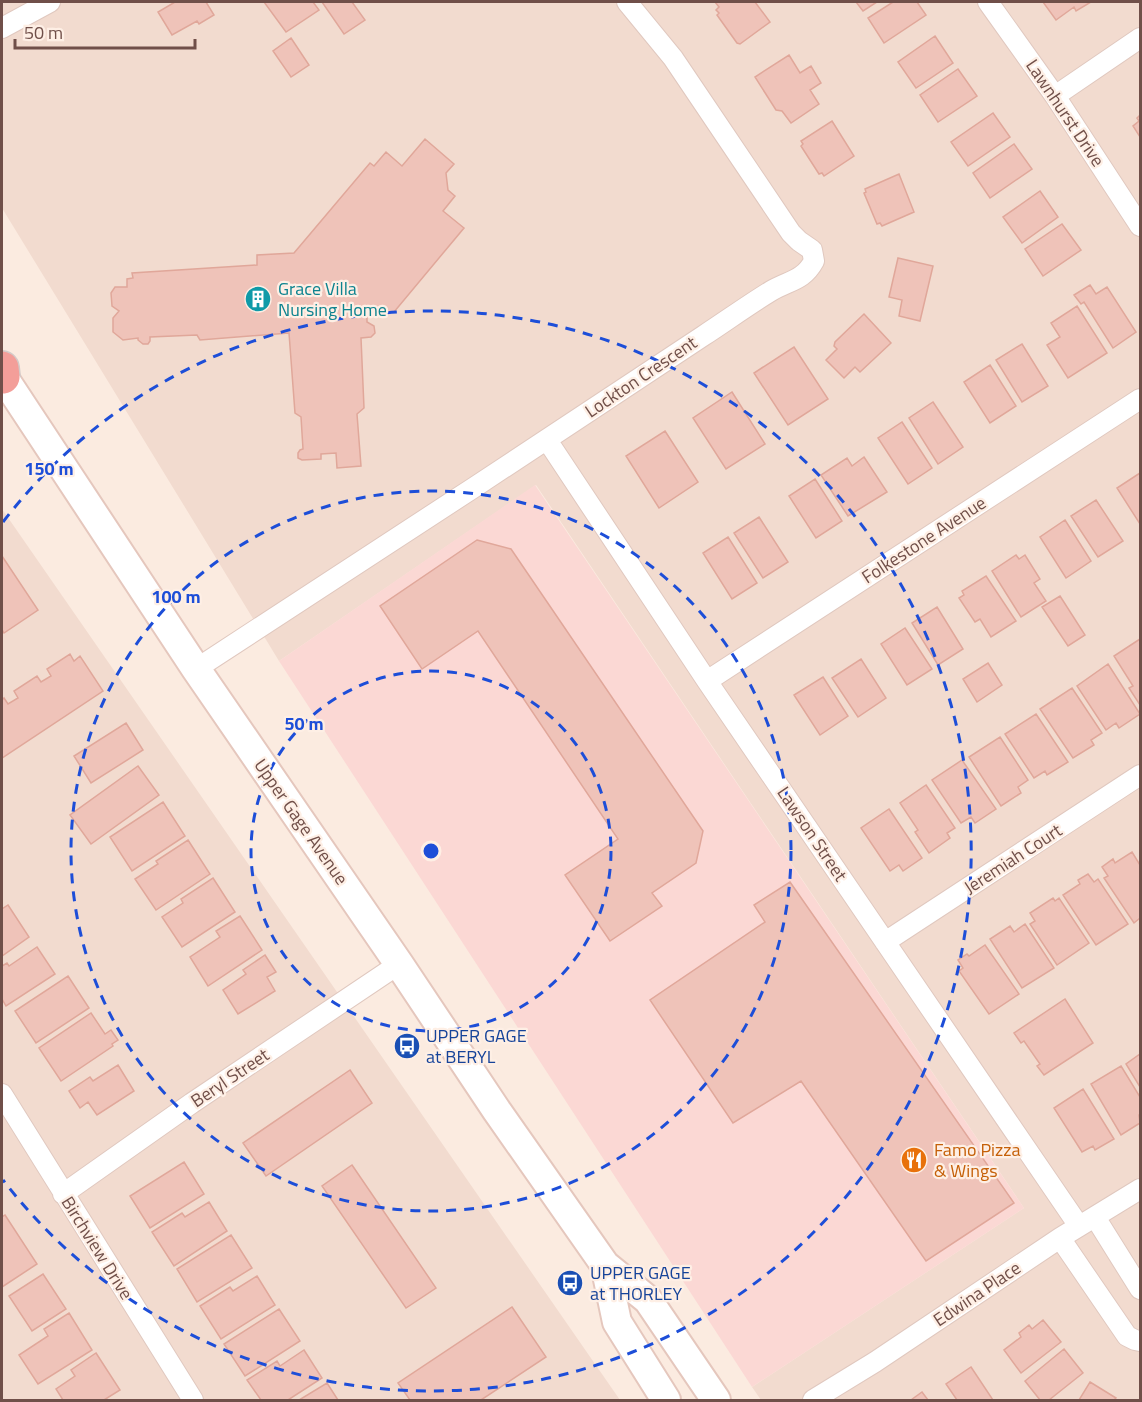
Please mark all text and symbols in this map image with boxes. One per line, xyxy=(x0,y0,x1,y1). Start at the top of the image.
scale bar xyxy=(15,12,195,50)
text: 50 m xyxy=(24,19,63,46)
street label: Lawnhurst Drive xyxy=(1019,54,1111,172)
place label: Grace Villa Nursing Home xyxy=(278,275,387,323)
building icon: Grace Villa Nursing Home xyxy=(243,284,273,314)
street label: Lockton Crescent xyxy=(579,329,703,424)
text: 150 m xyxy=(24,455,74,482)
street label: Folkestone Avenue xyxy=(856,489,991,590)
text: 100 m xyxy=(151,583,201,610)
text: 50 m xyxy=(284,710,324,737)
street label: Upper Gage Avenue xyxy=(248,753,355,890)
street label: Lawson Street xyxy=(771,781,855,887)
street label: Jeremiah Court xyxy=(958,816,1068,900)
centre of rings xyxy=(421,841,441,861)
place label: UPPER GAGE at BERYL xyxy=(426,1022,527,1070)
bus stop icon: UPPER GAGE at BERYL xyxy=(392,1031,422,1061)
street label: Beryl Street xyxy=(185,1041,275,1114)
place label: Famo Pizza & Wings xyxy=(934,1136,1020,1184)
restaurant icon: Famo Pizza & Wings xyxy=(899,1145,929,1175)
street label: Birchview Drive xyxy=(55,1191,140,1305)
street label: Edwina Place xyxy=(928,1254,1026,1333)
place label: UPPER GAGE at THORLEY xyxy=(590,1259,691,1307)
bus stop icon: UPPER GAGE at THORLEY xyxy=(555,1268,585,1298)

